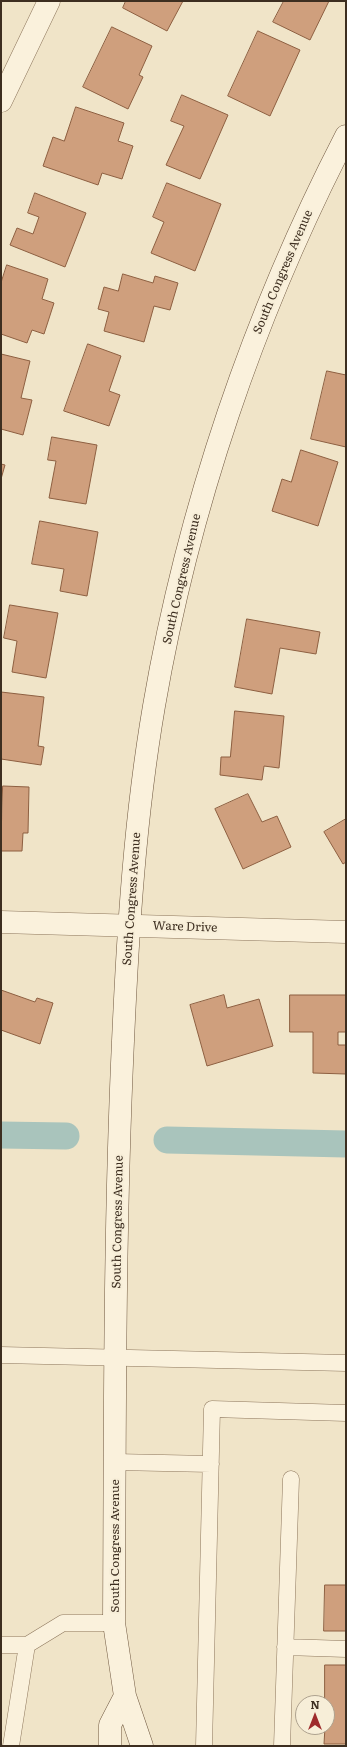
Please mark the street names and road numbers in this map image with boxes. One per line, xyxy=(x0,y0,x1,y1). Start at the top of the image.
street label: South Congress Avenue xyxy=(250,208,316,336)
street label: South Congress Avenue xyxy=(160,512,204,646)
street label: South Congress Avenue xyxy=(120,832,144,966)
street label: Ware Drive xyxy=(152,919,218,935)
street label: South Congress Avenue xyxy=(110,1155,126,1289)
street label: South Congress Avenue xyxy=(108,1479,122,1613)

